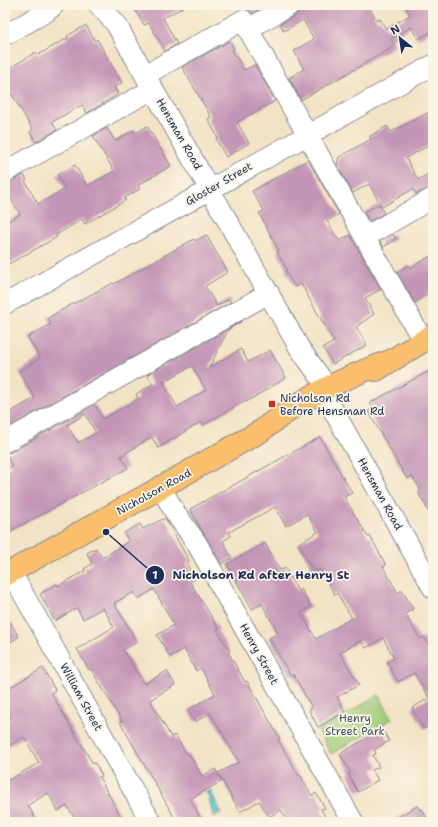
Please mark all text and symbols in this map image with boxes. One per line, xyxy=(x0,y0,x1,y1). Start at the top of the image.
north arrow xyxy=(380,18,420,58)
text: N xyxy=(388,21,403,38)
street label: Hensman Road xyxy=(152,95,206,173)
street label: Gloster Street xyxy=(183,159,255,209)
place label: Nicholson Rd Before Hensman Rd xyxy=(280,391,384,419)
marker: Nicholson Rd Before Hensman Rd xyxy=(267,399,277,409)
street label: Hensman Road xyxy=(354,455,406,533)
street label: Nicholson Road xyxy=(114,465,194,519)
callout: Nicholson Rd after Henry St xyxy=(145,563,358,587)
text: 1 xyxy=(152,567,158,583)
text: Nicholson Rd after Henry St xyxy=(173,567,350,583)
street label: Henry Street xyxy=(236,621,282,688)
street label: William Street xyxy=(56,660,106,734)
park label: Henry Street Park xyxy=(325,711,385,739)

